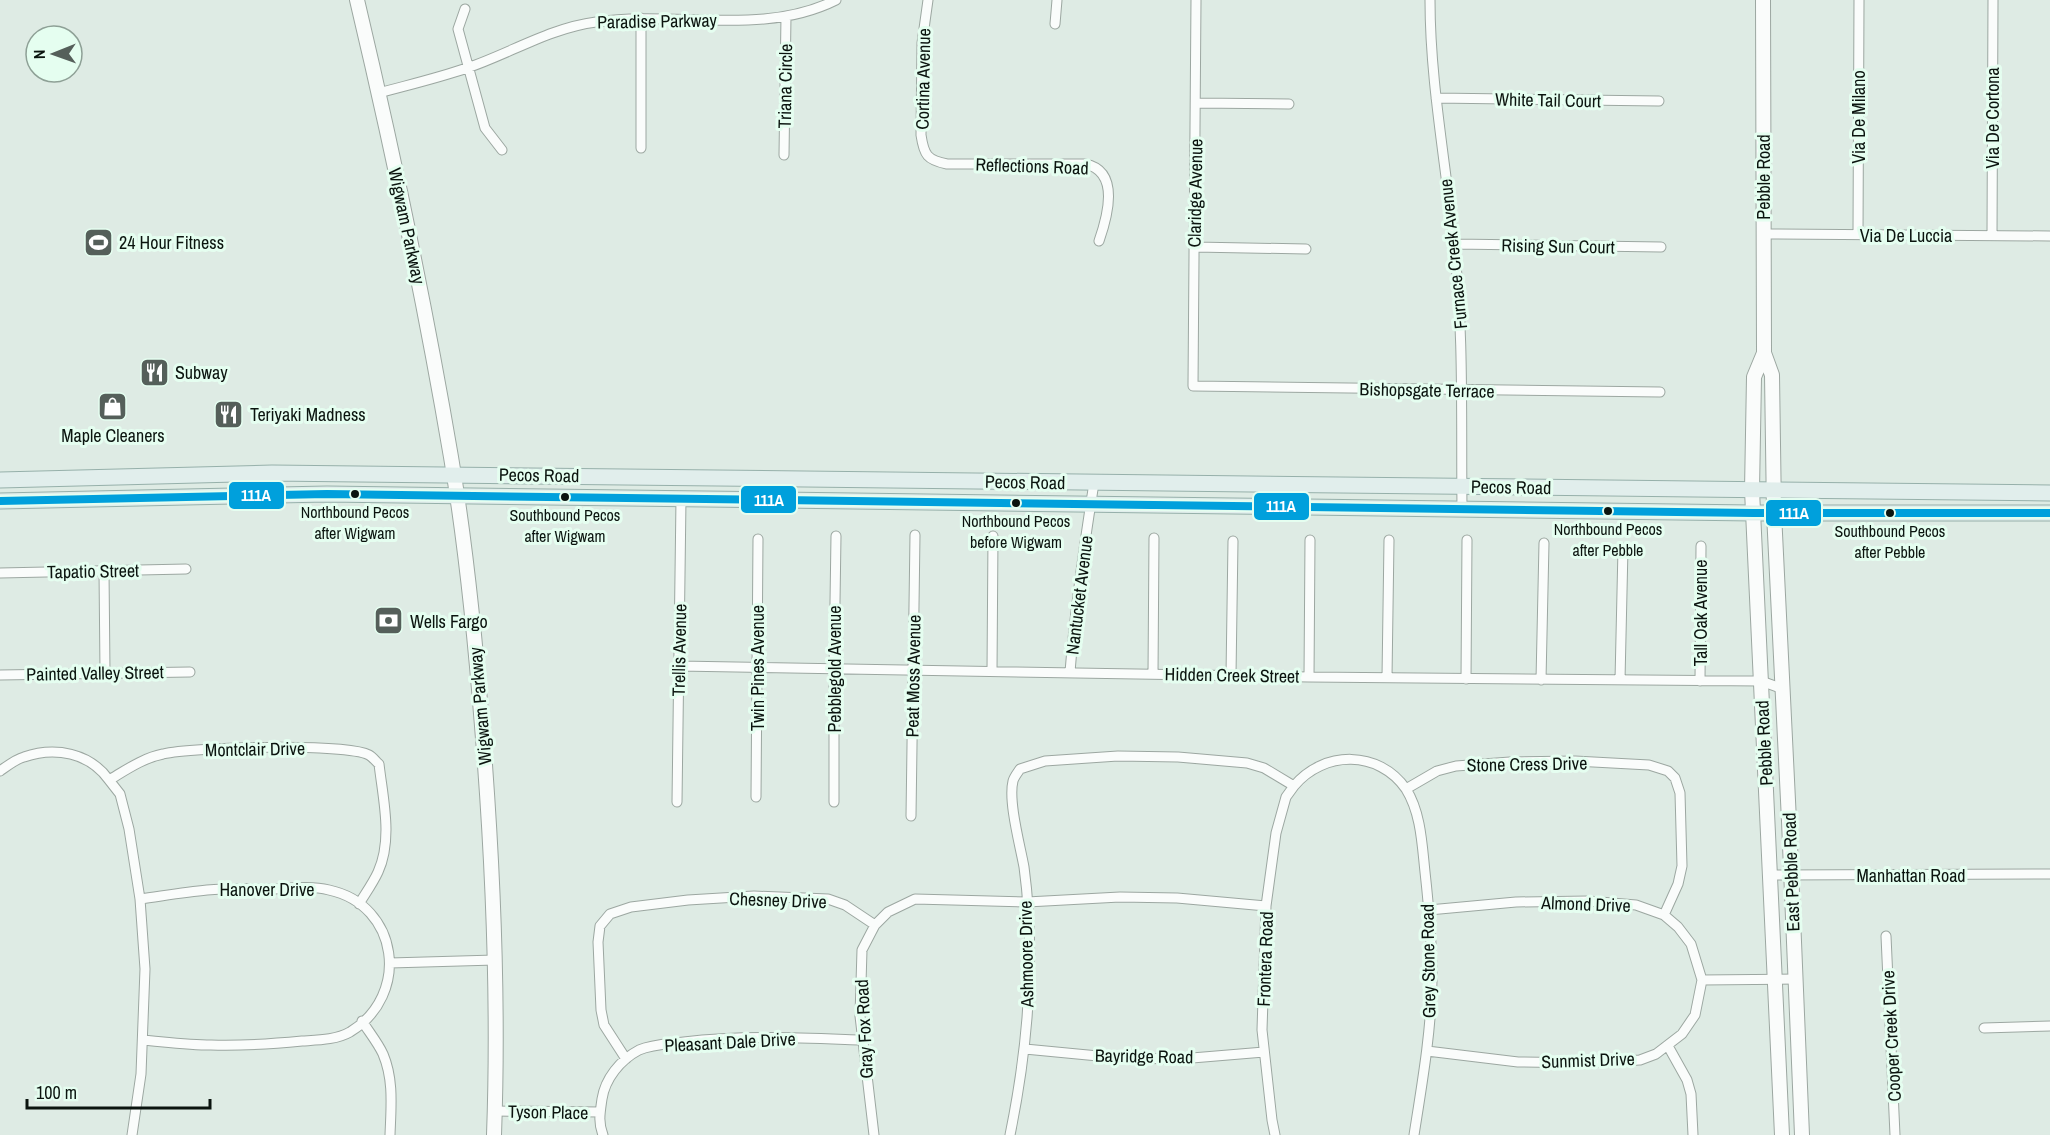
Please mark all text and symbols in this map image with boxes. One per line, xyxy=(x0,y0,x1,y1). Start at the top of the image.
street label: Paradise Parkway xyxy=(597,7,718,35)
north arrow xyxy=(24,24,84,84)
street label: Cortina Avenue xyxy=(910,28,936,130)
street label: Triana Circle xyxy=(772,43,798,129)
text: N xyxy=(28,49,50,59)
street label: Via De Cortona xyxy=(1980,67,2005,169)
street label: Via De Milano xyxy=(1846,70,1871,164)
street label: White Tail Court xyxy=(1495,87,1601,113)
street label: Pebble Road xyxy=(1751,134,1776,220)
street label: Claridge Avenue xyxy=(1182,138,1208,248)
street label: Reflections Road xyxy=(975,152,1089,180)
street label: Wigwam Parkway xyxy=(382,166,432,287)
street label: Furnace Creek Avenue xyxy=(1433,178,1473,330)
street label: Via De Luccia xyxy=(1860,223,1952,248)
sports icon: 24 Hour Fitness xyxy=(82,226,114,258)
place label: 24 Hour Fitness xyxy=(119,230,224,255)
street label: Rising Sun Court xyxy=(1501,233,1615,259)
restaurant icon: Subway xyxy=(138,356,170,388)
place label: Subway xyxy=(175,360,228,385)
street label: Bishopsgate Terrace xyxy=(1359,376,1495,404)
shop icon: Maple Cleaners xyxy=(97,390,129,422)
restaurant icon: Teriyaki Madness xyxy=(213,398,245,430)
place label: Teriyaki Madness xyxy=(250,402,366,427)
place label: Maple Cleaners xyxy=(61,423,165,448)
street label: Pecos Road xyxy=(499,462,579,488)
street label: Pecos Road xyxy=(985,469,1065,495)
street label: Pecos Road xyxy=(1471,474,1551,500)
line badge: 111A xyxy=(228,481,285,510)
text: 111A xyxy=(241,484,271,506)
line badge: 111A xyxy=(740,485,797,514)
marker: Northbound Pecos after Wigwam xyxy=(349,488,361,500)
text: 111A xyxy=(754,489,784,511)
marker: Southbound Pecos after Wigwam xyxy=(559,491,571,503)
line badge: 111A xyxy=(1253,492,1310,521)
text: 111A xyxy=(1266,495,1296,517)
marker: Northbound Pecos before Wigwam xyxy=(1010,497,1022,509)
line badge: 111A xyxy=(1765,499,1822,527)
place label: Northbound Pecos after Wigwam xyxy=(301,501,409,544)
text: 111A xyxy=(1779,502,1809,524)
place label: Southbound Pecos after Wigwam xyxy=(510,504,620,547)
marker: Northbound Pecos after Pebble xyxy=(1602,505,1614,517)
marker: Southbound Pecos after Pebble xyxy=(1884,507,1896,519)
place label: Northbound Pecos before Wigwam xyxy=(962,510,1070,553)
place label: Northbound Pecos after Pebble xyxy=(1554,518,1662,561)
place label: Southbound Pecos after Pebble xyxy=(1835,520,1945,563)
street label: Nantucket Avenue xyxy=(1059,534,1099,656)
street label: Tapatio Street xyxy=(47,558,139,584)
street label: Tall Oak Avenue xyxy=(1688,560,1713,666)
street label: Trellis Avenue xyxy=(666,603,692,697)
bank icon: Wells Fargo xyxy=(373,605,405,637)
street label: Twin Pines Avenue xyxy=(745,605,770,731)
street label: Pebblegold Avenue xyxy=(822,606,847,732)
place label: Wells Fargo xyxy=(410,609,488,634)
street label: Peat Moss Avenue xyxy=(899,614,927,738)
street label: Wigwam Parkway xyxy=(462,645,498,766)
street label: Painted Valley Street xyxy=(26,659,164,687)
street label: Hidden Creek Street xyxy=(1165,661,1299,689)
street label: Pebble Road xyxy=(1749,700,1779,786)
street label: Montclair Drive xyxy=(205,736,305,762)
street label: Stone Cress Drive xyxy=(1466,750,1588,778)
street label: East Pebble Road xyxy=(1776,812,1806,932)
street label: Manhattan Road xyxy=(1856,863,1966,888)
street label: Hanover Drive xyxy=(219,877,315,902)
street label: Chesney Drive xyxy=(729,886,827,914)
street label: Almond Drive xyxy=(1540,890,1631,918)
street label: Ashmoore Drive xyxy=(1013,900,1039,1009)
street label: Grey Stone Road xyxy=(1415,904,1441,1018)
street label: Frontera Road xyxy=(1251,911,1279,1007)
street label: Cooper Creek Drive xyxy=(1875,970,1907,1102)
street label: Gray Fox Road xyxy=(849,979,879,1079)
street label: Pleasant Dale Drive xyxy=(664,1026,796,1058)
street label: Bayridge Road xyxy=(1095,1043,1193,1069)
street label: Sunmist Drive xyxy=(1541,1046,1635,1074)
scale bar xyxy=(27,1072,210,1110)
text: 100 m xyxy=(36,1080,77,1105)
street label: Tyson Place xyxy=(508,1099,588,1125)

